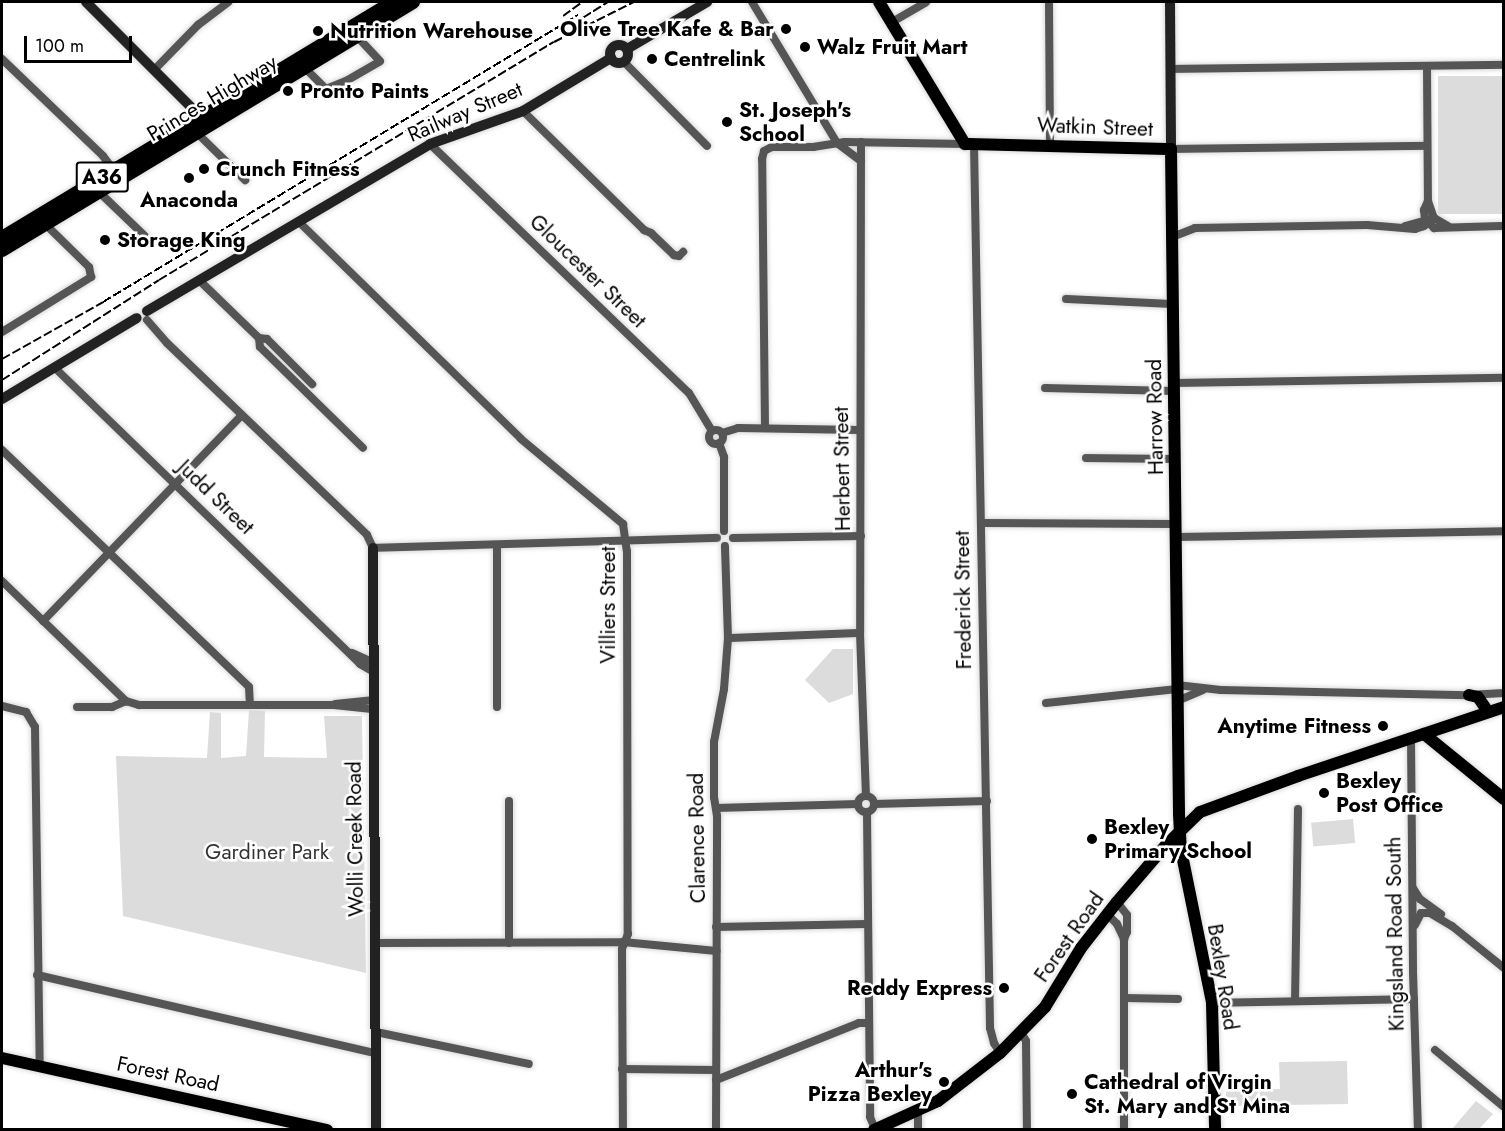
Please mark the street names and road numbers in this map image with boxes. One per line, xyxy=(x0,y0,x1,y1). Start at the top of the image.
street label: Princes Highway xyxy=(142,49,282,147)
street label: Railway Street xyxy=(404,77,526,147)
street label: Watkin Street xyxy=(1037,112,1153,142)
road number: A36 xyxy=(75,160,129,194)
street label: Gloucester Street xyxy=(524,209,652,333)
street label: Harrow Road xyxy=(1141,359,1169,475)
street label: Herbert Street xyxy=(828,407,856,531)
street label: Judd Street xyxy=(173,454,259,540)
street label: Frederick Street xyxy=(949,530,977,670)
street label: Villiers Street xyxy=(595,546,621,664)
street label: Wolli Creek Road xyxy=(341,761,369,917)
street label: Clarence Road xyxy=(683,773,711,903)
street label: Kingsland Road South xyxy=(1381,836,1409,1032)
street label: Forest Road xyxy=(1029,887,1109,987)
street label: Bexley Road xyxy=(1202,922,1244,1032)
street label: Forest Road xyxy=(114,1051,222,1097)

